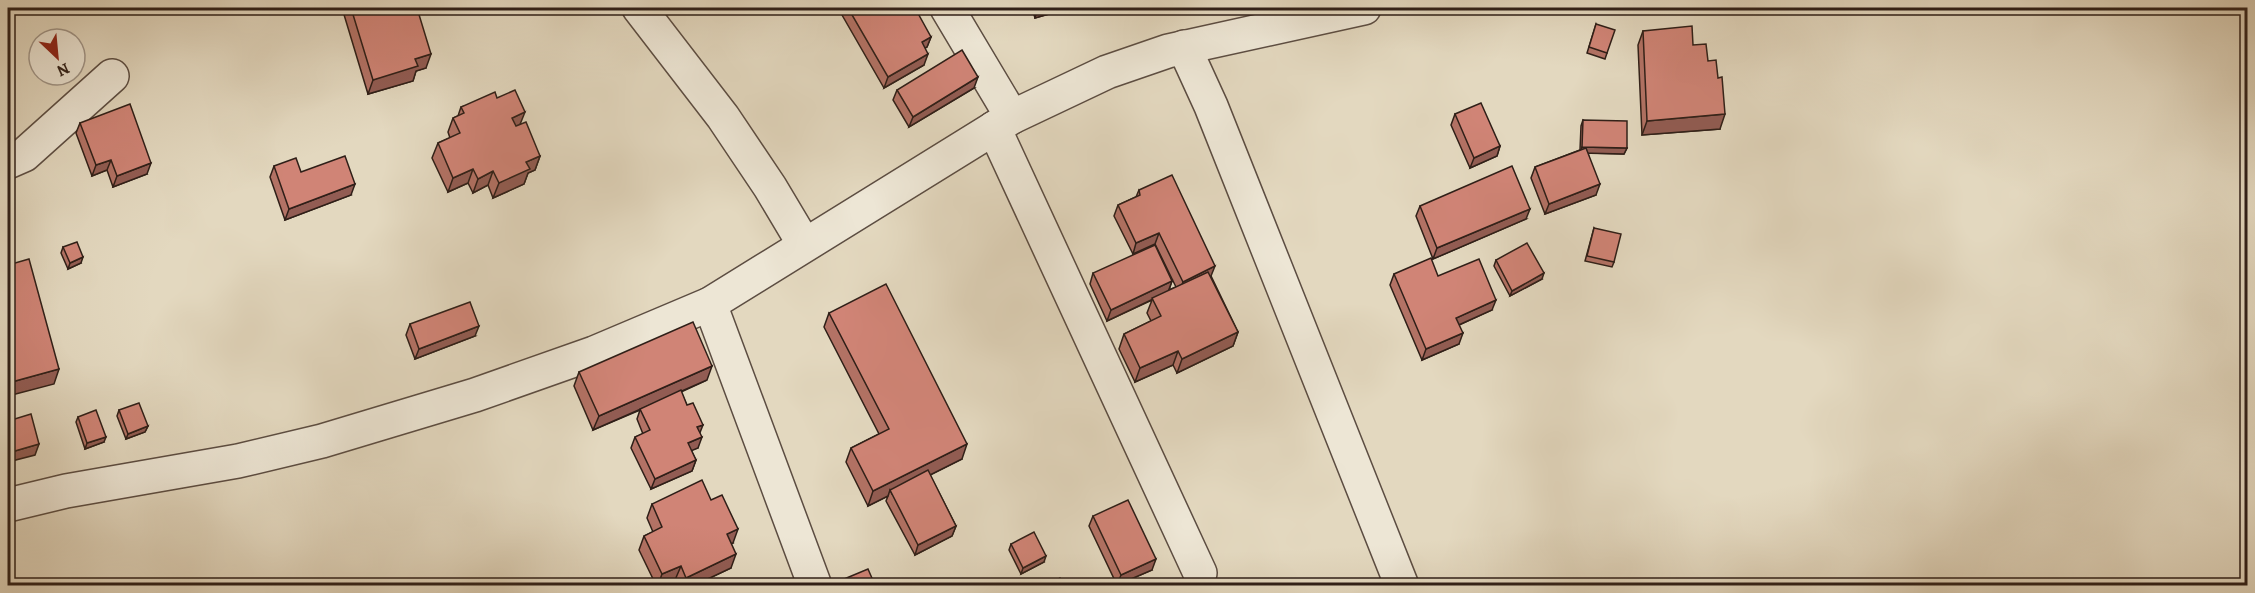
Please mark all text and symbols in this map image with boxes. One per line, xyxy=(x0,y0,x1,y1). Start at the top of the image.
north arrow xyxy=(27,27,87,87)
text: N xyxy=(53,57,73,82)

